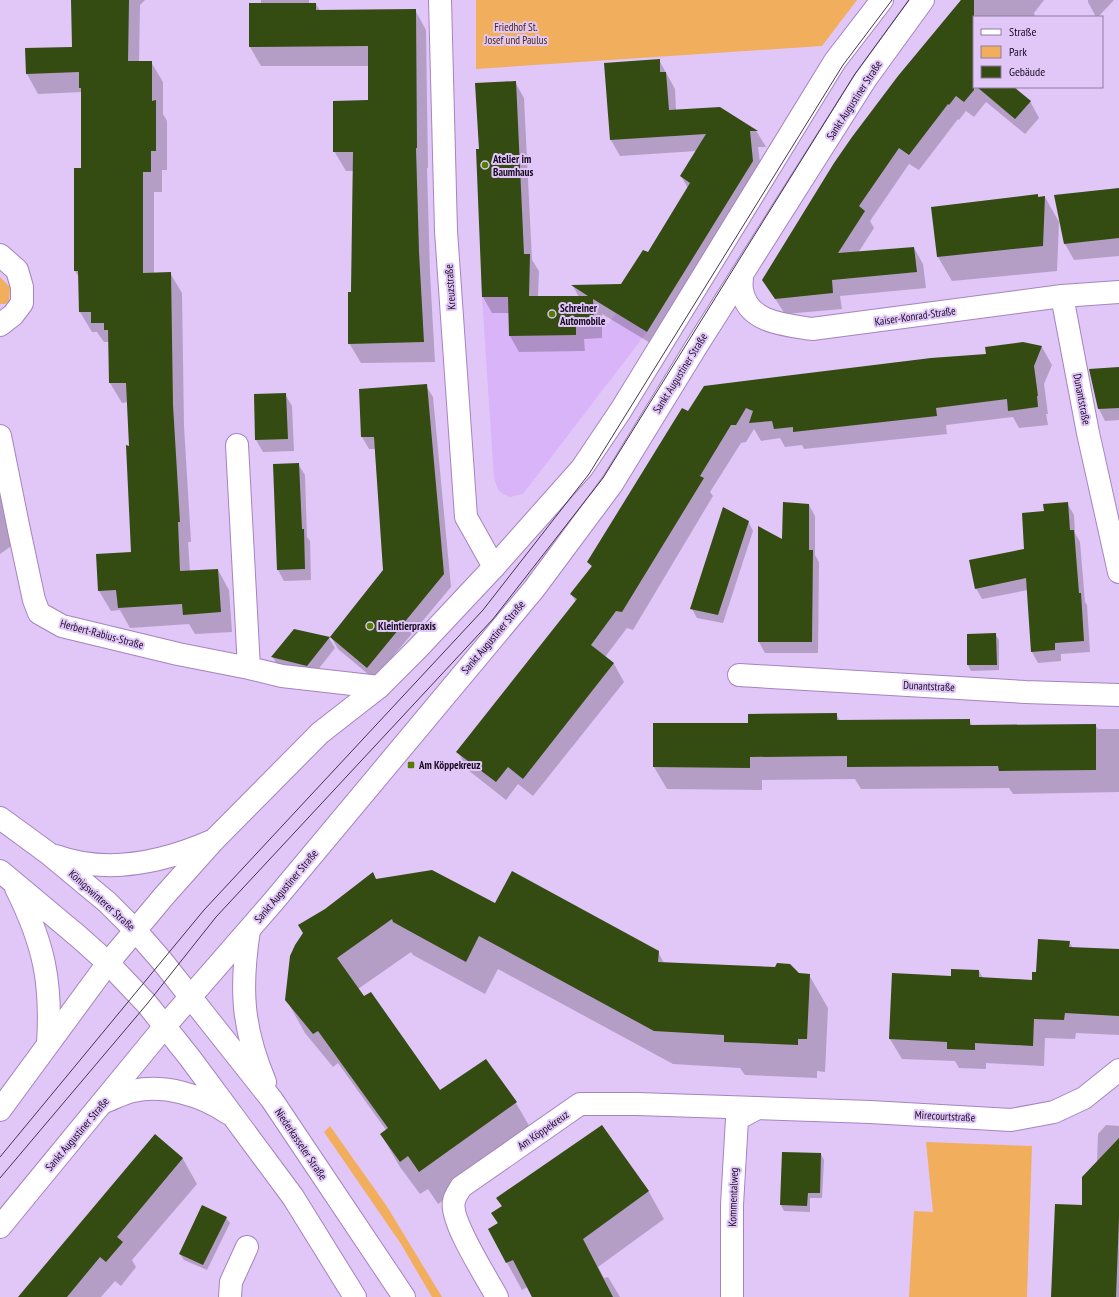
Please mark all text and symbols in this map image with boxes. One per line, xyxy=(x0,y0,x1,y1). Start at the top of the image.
legend xyxy=(973,16,1103,88)
park label: Friedhof St. Josef und Paulus xyxy=(484,20,547,47)
text: Straße xyxy=(1009,24,1036,39)
text: Park xyxy=(1009,44,1027,59)
street label: Sankt Augustiner Straße xyxy=(823,57,885,142)
text: Gebäude xyxy=(1009,64,1045,79)
place label: Atelier im Baumhaus xyxy=(492,152,534,179)
marker: Atelier im Baumhaus xyxy=(480,160,490,170)
street label: Kreuzstraße xyxy=(441,263,459,310)
place label: Schreiner Automobile xyxy=(559,301,606,328)
street label: Kaiser-Konrad-Straße xyxy=(874,303,957,329)
marker: Schreiner Automobile xyxy=(547,309,557,319)
street label: Sankt Augustiner Straße xyxy=(650,330,710,416)
street label: Dunantstraße xyxy=(1070,372,1094,426)
street label: Sankt Augustiner Straße xyxy=(458,597,528,677)
street label: Herbert-Rabius-Straße xyxy=(59,616,146,652)
place label: Kleintierpraxis xyxy=(378,619,436,633)
marker: Kleintierpraxis xyxy=(365,621,375,631)
street label: Dunantstraße xyxy=(903,678,956,694)
place label: Am Köppekreuz xyxy=(418,758,480,772)
marker: Am Köppekreuz xyxy=(406,760,416,770)
street label: Sankt Augustiner Straße xyxy=(251,846,321,926)
street label: Königswinterer Straße xyxy=(66,866,138,934)
street label: Sankt Augustiner Straße xyxy=(42,1094,112,1174)
street label: Niederkasseler Straße xyxy=(272,1106,330,1183)
street label: Am Köppekreuz xyxy=(515,1107,571,1153)
street label: Mirecourtstraße xyxy=(914,1107,976,1125)
street label: Kommentalweg xyxy=(725,1167,741,1227)

